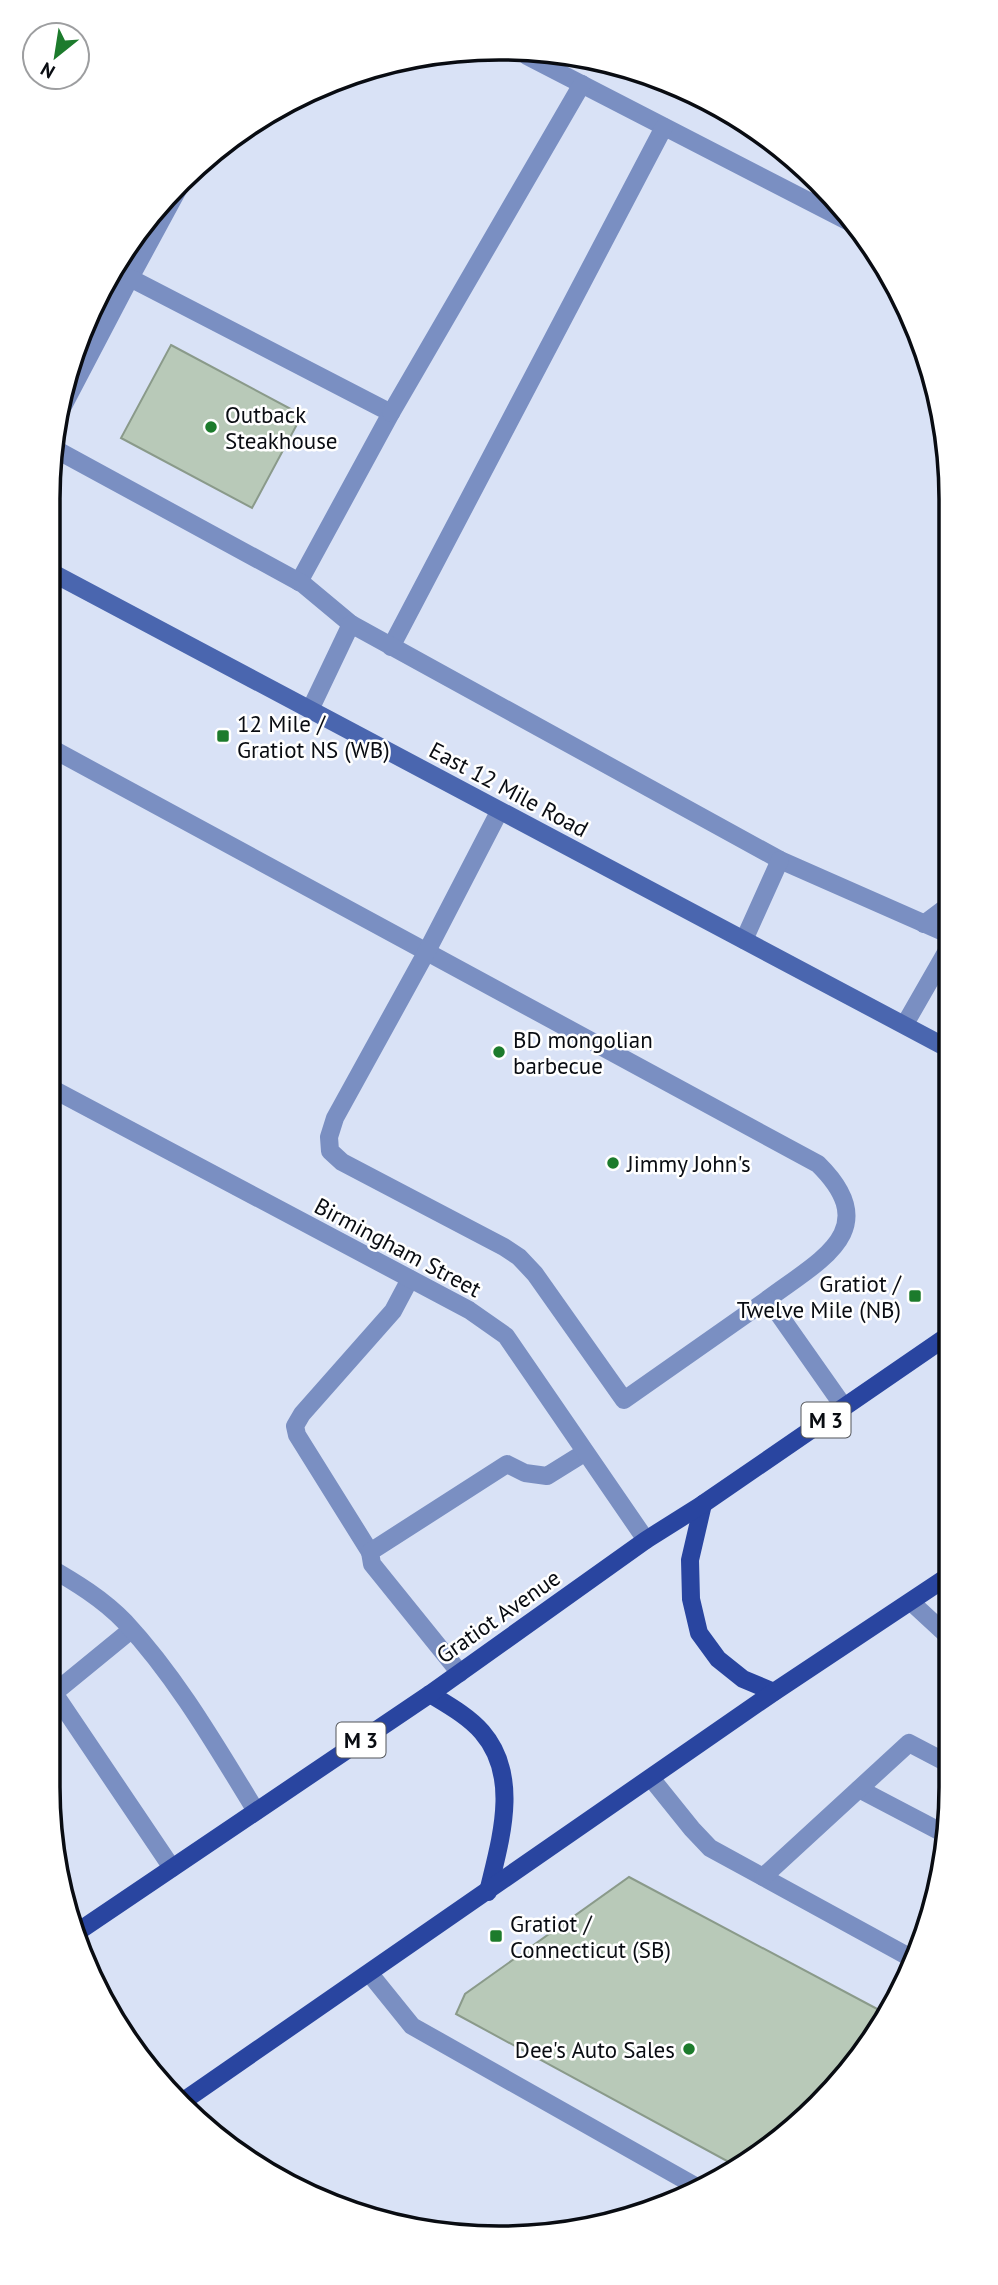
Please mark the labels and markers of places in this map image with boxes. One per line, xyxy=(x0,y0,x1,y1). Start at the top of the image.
place label: Outback Steakhouse xyxy=(225,400,338,455)
marker: Outback Steakhouse xyxy=(203,419,219,435)
place label: 12 Mile / Gratiot NS (WB) xyxy=(237,709,390,764)
marker: 12 Mile / Gratiot NS (WB) xyxy=(215,728,231,744)
place label: BD mongolian barbecue xyxy=(513,1025,653,1080)
marker: BD mongolian barbecue xyxy=(491,1044,507,1060)
place label: Jimmy John's xyxy=(626,1149,751,1178)
marker: Jimmy John's xyxy=(605,1155,621,1171)
place label: Gratiot / Twelve Mile (NB) xyxy=(737,1269,902,1324)
marker: Gratiot / Twelve Mile (NB) xyxy=(907,1288,923,1304)
place label: Gratiot / Connecticut (SB) xyxy=(510,1909,671,1964)
marker: Gratiot / Connecticut (SB) xyxy=(488,1928,504,1944)
place label: Dee's Auto Sales xyxy=(515,2035,675,2064)
marker: Dee's Auto Sales xyxy=(681,2041,697,2057)

